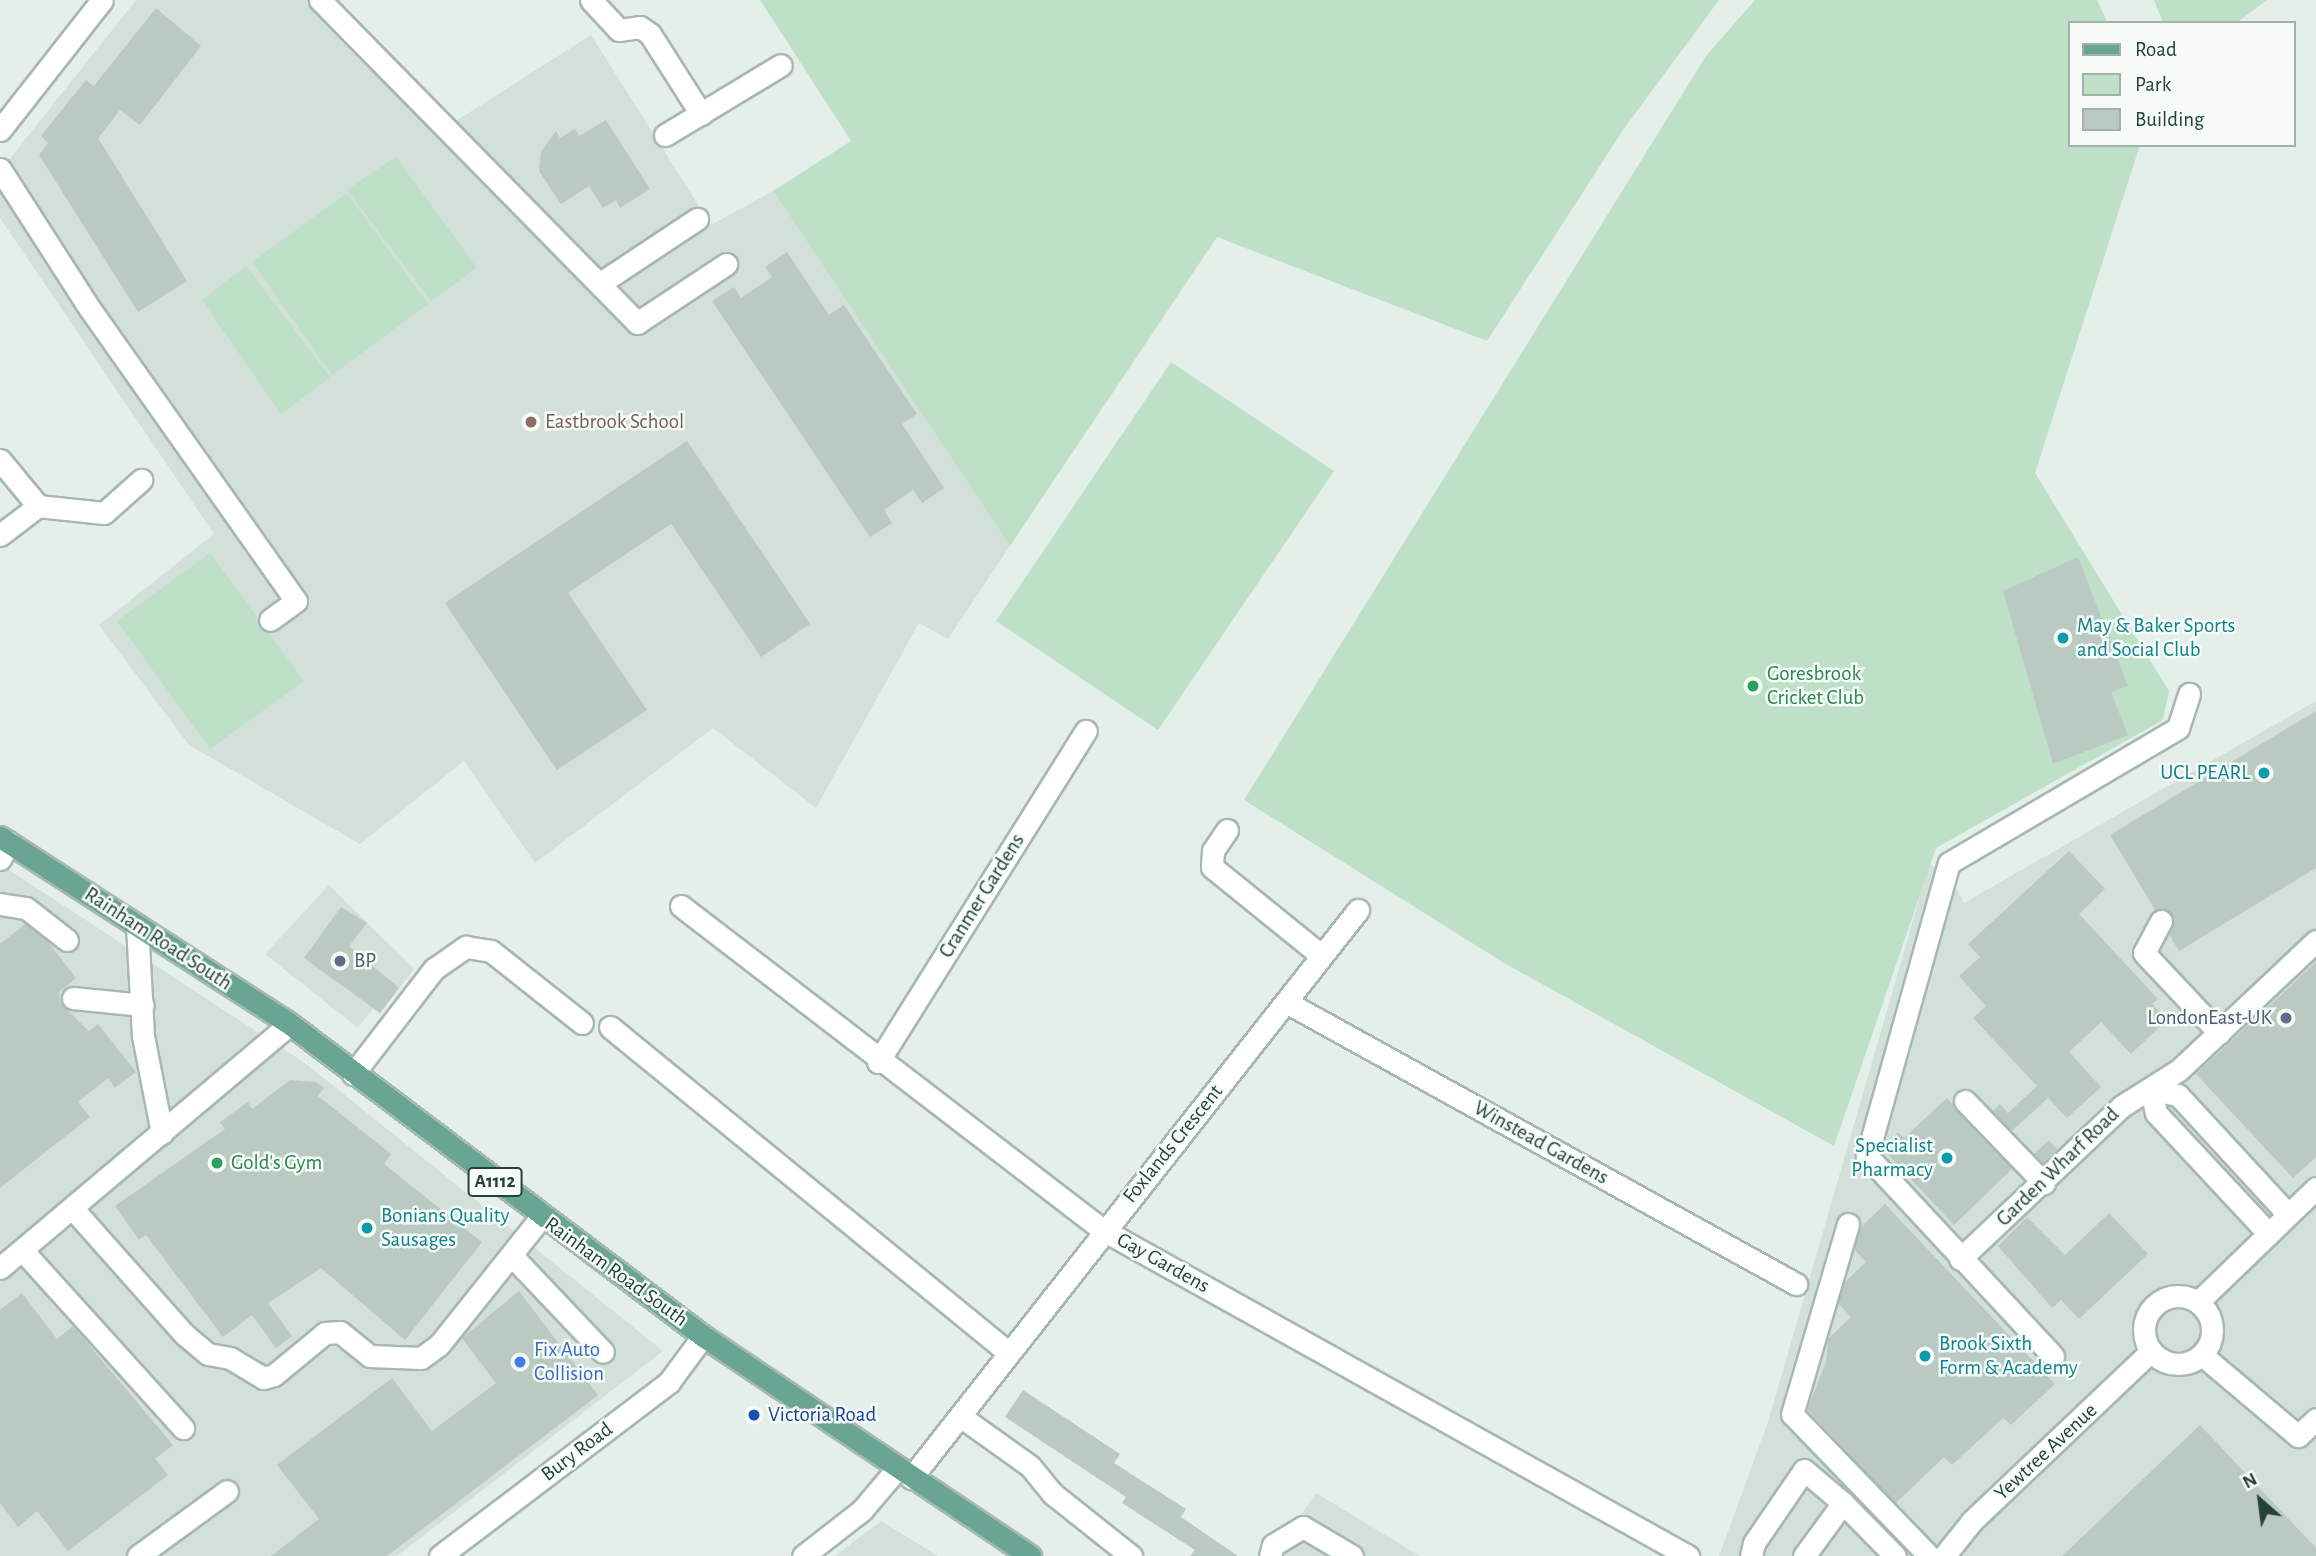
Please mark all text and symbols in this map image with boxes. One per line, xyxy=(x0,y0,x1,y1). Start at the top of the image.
legend xyxy=(2068,21,2295,147)
text: Road xyxy=(2135,39,2177,60)
text: Park xyxy=(2135,74,2171,95)
text: Building xyxy=(2135,109,2204,130)
place label: Eastbrook School xyxy=(545,409,684,435)
marker: Eastbrook School xyxy=(523,414,539,430)
place label: May & Baker Sports and Social Club xyxy=(2077,613,2235,663)
marker: May & Baker Sports and Social Club xyxy=(2055,630,2071,646)
place label: Goresbrook Cricket Club xyxy=(1767,661,1864,711)
marker: Goresbrook Cricket Club xyxy=(1745,678,1761,694)
place label: UCL PEARL xyxy=(2160,760,2250,786)
marker: UCL PEARL xyxy=(2256,765,2272,781)
street label: Cranmer Gardens xyxy=(934,829,1030,963)
street label: Rainham Road South xyxy=(79,882,237,996)
place label: BP xyxy=(354,948,376,974)
marker: BP xyxy=(332,953,348,969)
place label: LondonEast-UK xyxy=(2147,1005,2272,1031)
marker: LondonEast-UK xyxy=(2278,1010,2294,1026)
street label: Foxlands Crescent xyxy=(1118,1080,1228,1208)
street label: Winstead Gardens xyxy=(1469,1096,1613,1190)
street label: Garden Wharf Road xyxy=(1991,1102,2125,1232)
place label: Specialist Pharmacy xyxy=(1851,1133,1933,1183)
place label: Gold's Gym xyxy=(231,1150,322,1176)
marker: Specialist Pharmacy xyxy=(1939,1150,1955,1166)
marker: Gold's Gym xyxy=(209,1155,225,1171)
road number: A1112 xyxy=(467,1166,523,1198)
place label: Bonians Quality Sausages xyxy=(381,1203,509,1253)
street label: Rainham Road South xyxy=(539,1212,693,1332)
marker: Bonians Quality Sausages xyxy=(359,1220,375,1236)
street label: Gay Gardens xyxy=(1112,1227,1214,1299)
place label: Brook Sixth Form & Academy xyxy=(1939,1331,2078,1381)
place label: Fix Auto Collision xyxy=(534,1337,604,1387)
marker: Brook Sixth Form & Academy xyxy=(1917,1348,1933,1364)
marker: Fix Auto Collision xyxy=(512,1354,528,1370)
street label: Yewtree Avenue xyxy=(1989,1398,2103,1506)
place label: Victoria Road xyxy=(768,1402,876,1428)
marker: Victoria Road xyxy=(746,1407,762,1423)
street label: Bury Road xyxy=(536,1417,618,1487)
north arrow xyxy=(2225,1465,2295,1535)
text: N xyxy=(2240,1470,2260,1493)

